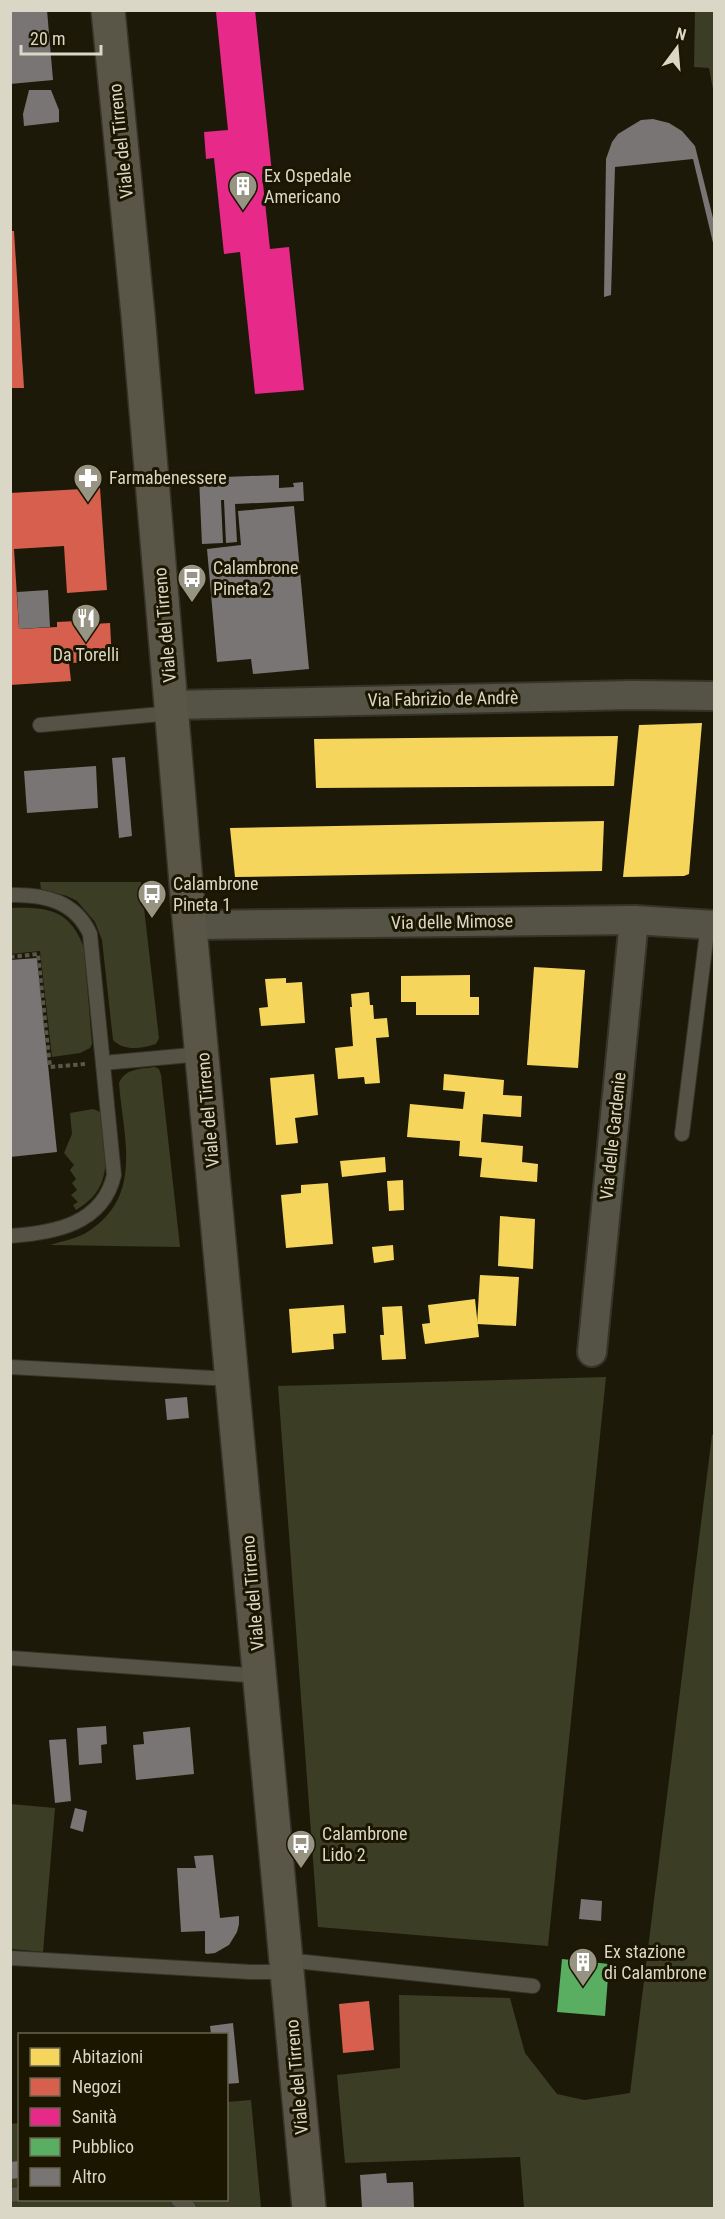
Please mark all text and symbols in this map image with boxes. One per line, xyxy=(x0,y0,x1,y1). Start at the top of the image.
scale bar xyxy=(21,18,100,56)
north arrow xyxy=(647,18,707,78)
text: N xyxy=(674,24,688,45)
text: 20 m xyxy=(30,28,65,49)
street label: Viale del Tirreno xyxy=(104,83,137,199)
place label: Ex Ospedale Americano xyxy=(264,165,351,207)
building icon: Ex Ospedale Americano xyxy=(227,170,259,212)
pharmacy icon: Farmabenessere xyxy=(72,462,104,504)
place label: Farmabenessere xyxy=(109,467,227,488)
place label: Calambrone Pineta 2 xyxy=(213,557,299,599)
bus stop icon: Calambrone Pineta 2 xyxy=(176,562,208,604)
street label: Viale del Tirreno xyxy=(149,567,180,683)
restaurant icon: Da Torelli xyxy=(70,602,102,644)
place label: Da Torelli xyxy=(53,644,119,665)
street label: Via Fabrizio de Andrè xyxy=(367,687,519,710)
place label: Calambrone Pineta 1 xyxy=(173,873,259,915)
bus stop icon: Calambrone Pineta 1 xyxy=(136,878,168,920)
street label: Via delle Mimose xyxy=(391,910,513,933)
street label: Viale del Tirreno xyxy=(192,1052,223,1168)
street label: Via delle Gardenie xyxy=(595,1071,630,1201)
street label: Viale del Tirreno xyxy=(237,1535,268,1651)
place label: Calambrone Lido 2 xyxy=(322,1823,408,1865)
bus stop icon: Calambrone Lido 2 xyxy=(285,1828,317,1870)
place label: Ex stazione di Calambrone xyxy=(604,1941,707,1983)
building icon: Ex stazione di Calambrone xyxy=(567,1946,599,1988)
street label: Viale del Tirreno xyxy=(281,2019,312,2135)
legend xyxy=(18,2033,228,2201)
text: Abitazioni xyxy=(72,2046,143,2067)
text: Negozi xyxy=(72,2076,121,2097)
text: Sanità xyxy=(72,2106,117,2127)
text: Pubblico xyxy=(72,2136,134,2157)
text: Altro xyxy=(72,2166,106,2187)

